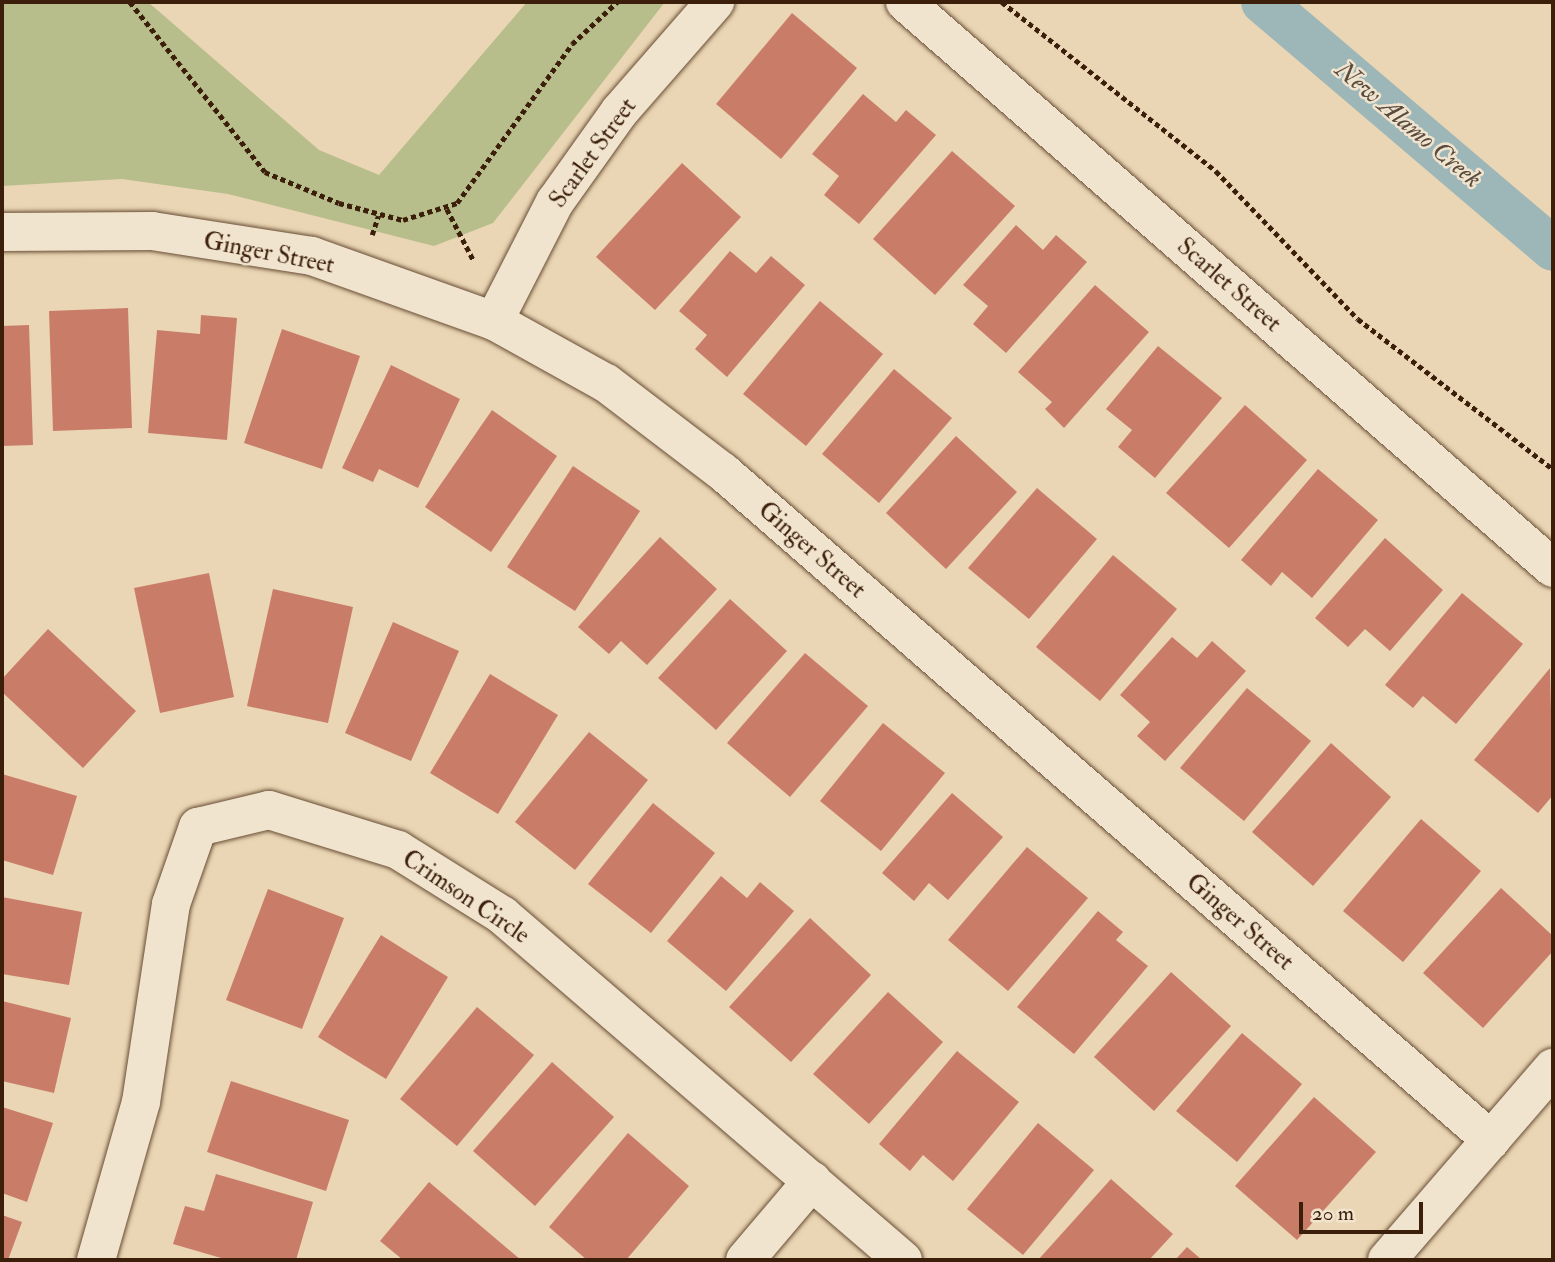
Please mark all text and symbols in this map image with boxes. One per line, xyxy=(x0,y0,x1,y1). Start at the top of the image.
water label: New Alamo Creek xyxy=(1329,55,1487,195)
street label: Scarlet Street xyxy=(544,93,642,213)
street label: Ginger Street xyxy=(201,226,337,280)
street label: Scarlet Street xyxy=(1171,232,1287,338)
street label: Ginger Street xyxy=(753,496,871,604)
street label: Crimson Circle xyxy=(397,844,535,950)
street label: Ginger Street xyxy=(1181,868,1299,976)
scale bar xyxy=(1303,1188,1427,1232)
text: 20 m xyxy=(1312,1200,1354,1227)

